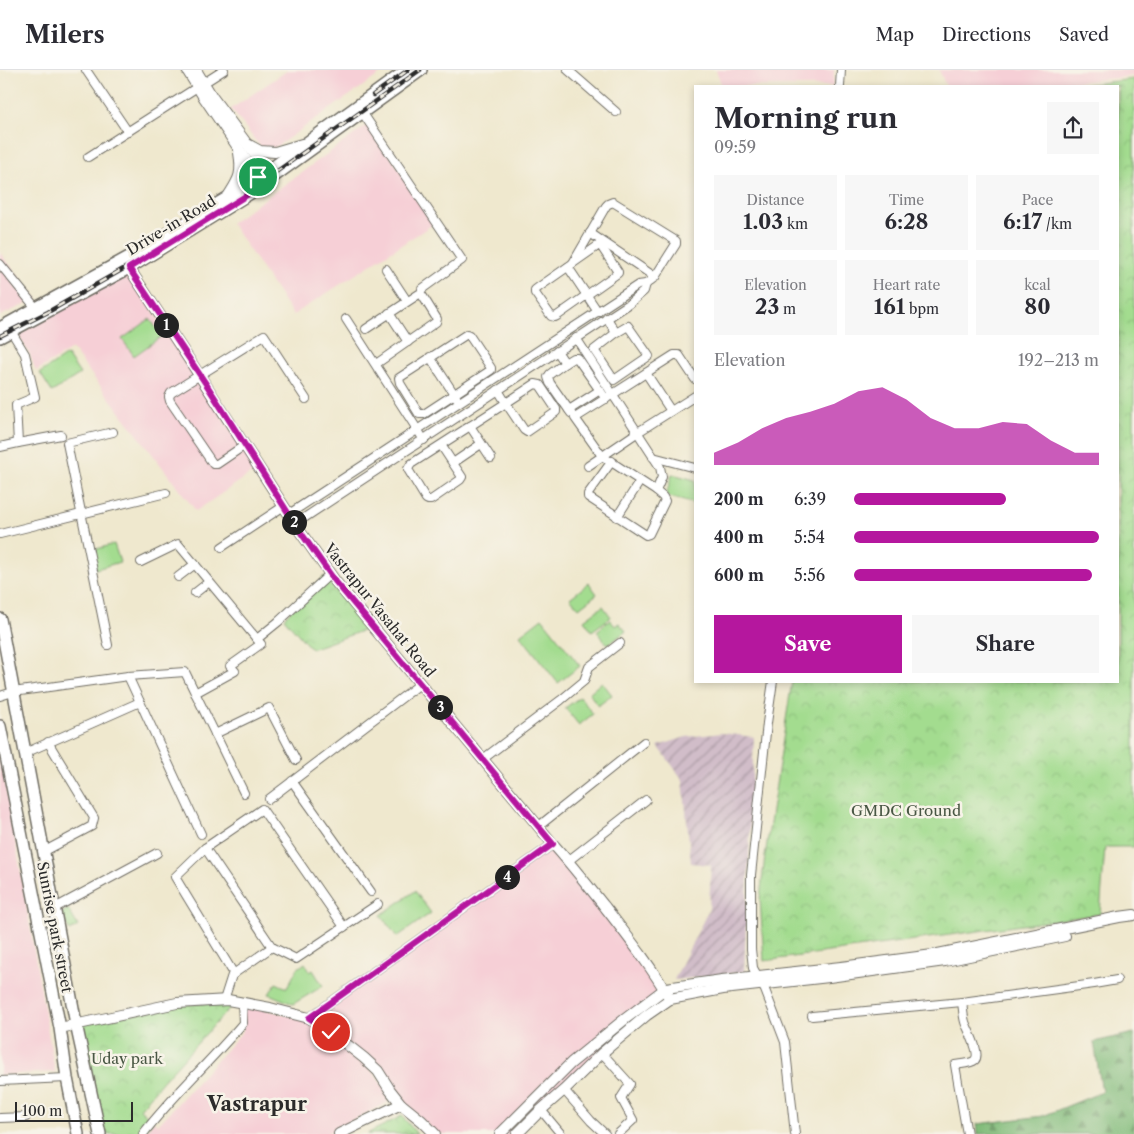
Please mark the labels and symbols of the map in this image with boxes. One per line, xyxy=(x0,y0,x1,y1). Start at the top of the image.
pin xyxy=(237,156,279,198)
street label: Drive-in Road xyxy=(123,191,219,259)
pin: 1 xyxy=(154,312,178,338)
pin: 2 xyxy=(282,510,306,534)
street label: Vastrapur Vasahat Road xyxy=(320,538,440,681)
pin: 3 xyxy=(428,694,452,720)
park label: GMDC Ground xyxy=(851,801,961,820)
street label: Sunrise park street xyxy=(33,860,77,995)
pin: 4 xyxy=(494,864,520,890)
pin xyxy=(310,1011,352,1053)
park label: Uday park xyxy=(91,1049,164,1068)
district label: Vastrapur xyxy=(206,1092,307,1116)
scale bar xyxy=(15,1099,132,1122)

